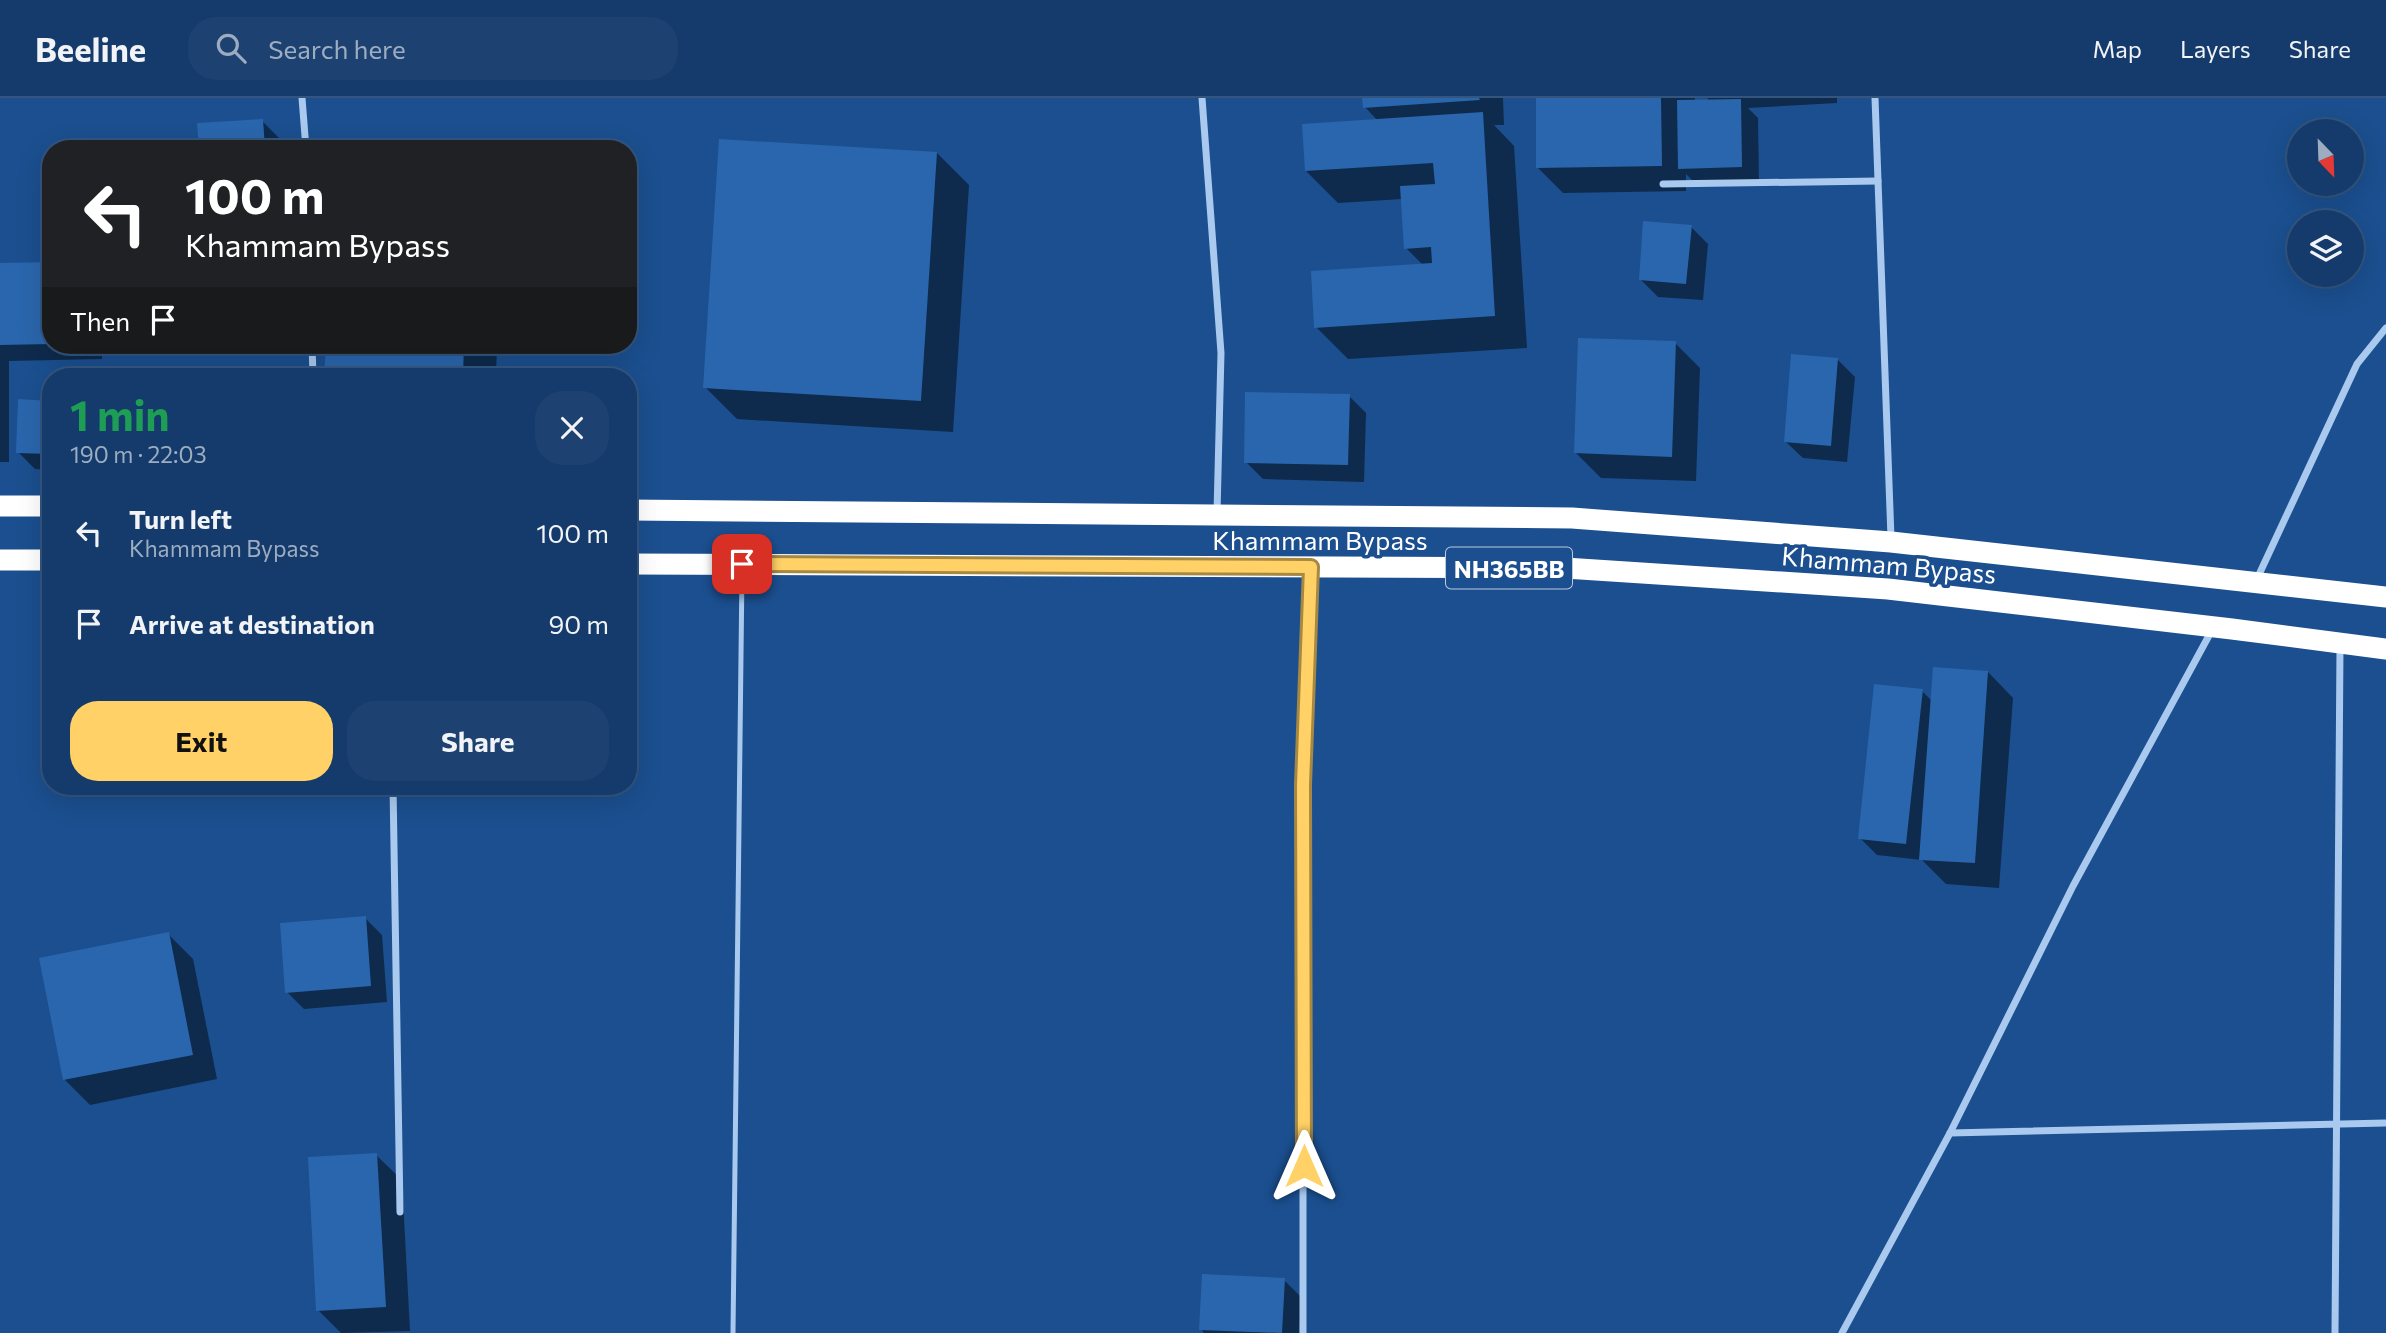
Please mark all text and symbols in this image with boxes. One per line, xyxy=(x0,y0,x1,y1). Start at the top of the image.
search box xyxy=(188,17,678,80)
text: Beeline xyxy=(35,28,146,69)
icon: search xyxy=(212,29,250,67)
text: Search here xyxy=(268,33,406,64)
text: Map xyxy=(2093,34,2142,63)
text: Layers xyxy=(2180,34,2251,63)
text: Share xyxy=(2289,34,2351,63)
north arrow xyxy=(2287,119,2364,196)
map controls xyxy=(2287,119,2364,287)
text: 100 m xyxy=(185,164,324,224)
icon: left xyxy=(70,168,161,259)
button: layers xyxy=(2287,210,2364,287)
text: Khammam Bypass xyxy=(185,224,450,264)
icon: arrive xyxy=(144,301,182,339)
text: Then xyxy=(70,305,130,336)
text: 1 min xyxy=(70,388,170,440)
button: close xyxy=(535,391,609,465)
text: 190 m · 22:03 xyxy=(70,440,207,468)
text: Turn left xyxy=(129,503,232,534)
icon: left xyxy=(70,514,108,552)
text: 100 m xyxy=(536,517,609,548)
street label: Khammam Bypass xyxy=(1212,524,1428,555)
text: Khammam Bypass xyxy=(129,534,319,562)
pin xyxy=(712,534,772,594)
street label: Khammam Bypass xyxy=(1780,539,1998,589)
icon: arrive xyxy=(723,545,761,583)
road number: NH365BB xyxy=(1446,547,1572,588)
icon: arrive xyxy=(70,605,108,643)
text: Arrive at destination xyxy=(129,608,375,639)
text: 90 m xyxy=(549,608,609,639)
button: Exit xyxy=(70,701,333,781)
button: Share xyxy=(347,701,609,781)
position arrow xyxy=(1267,1129,1341,1203)

